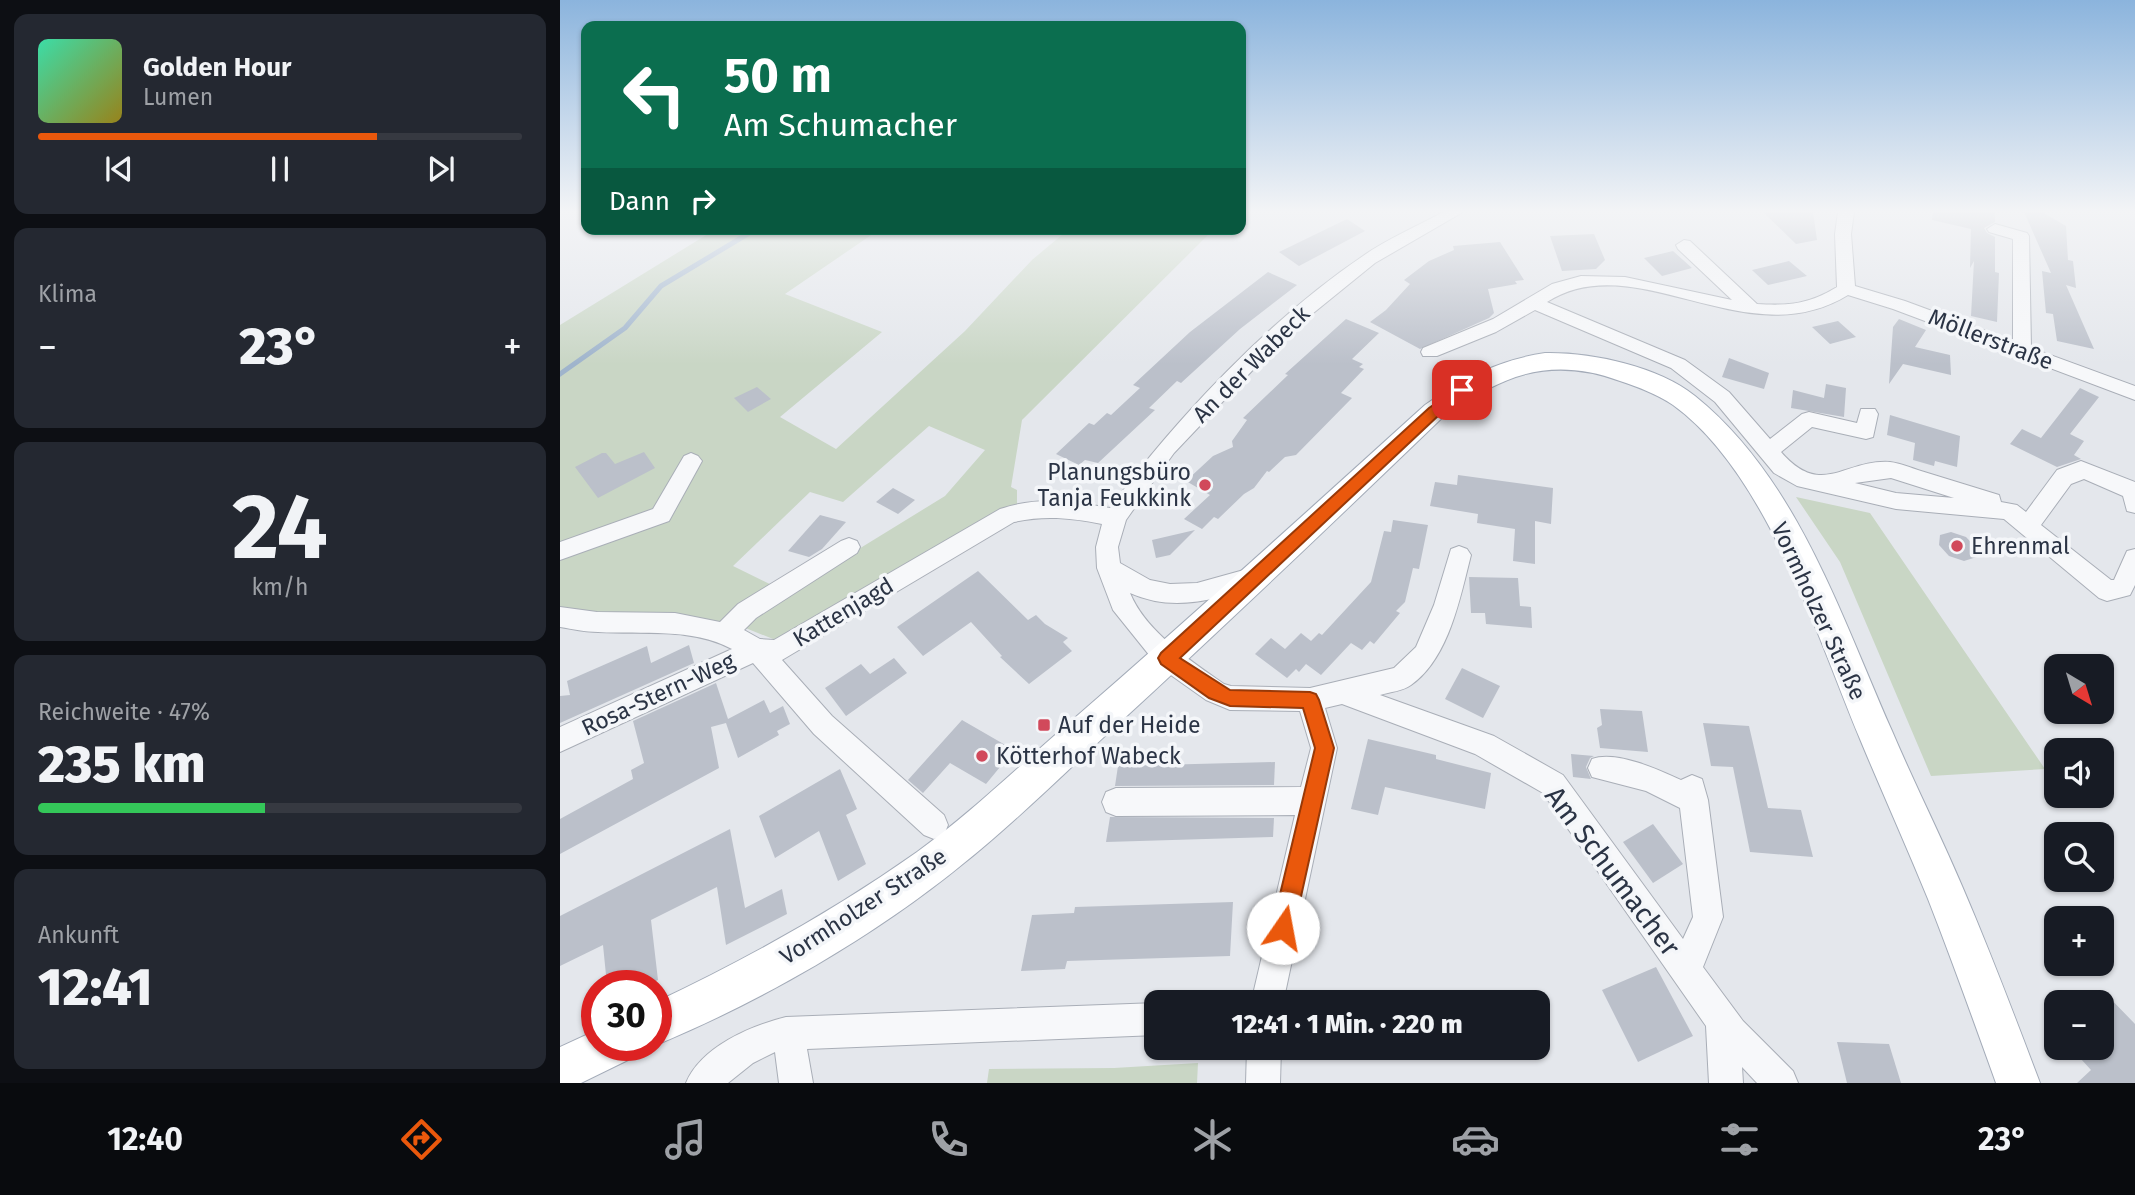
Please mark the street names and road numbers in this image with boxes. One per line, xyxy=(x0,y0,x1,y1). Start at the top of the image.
street label: An der Wabeck xyxy=(1187,300,1315,428)
street label: Möllerstraße xyxy=(1925,302,2057,376)
street label: Vormholzer Straße xyxy=(1766,518,1872,704)
street label: Kattenjagd xyxy=(788,571,898,653)
street label: Rosa-Stern-Weg xyxy=(577,646,739,742)
street label: Am Schumacher xyxy=(1538,780,1687,963)
street label: Vormholzer Straße xyxy=(774,842,952,970)

